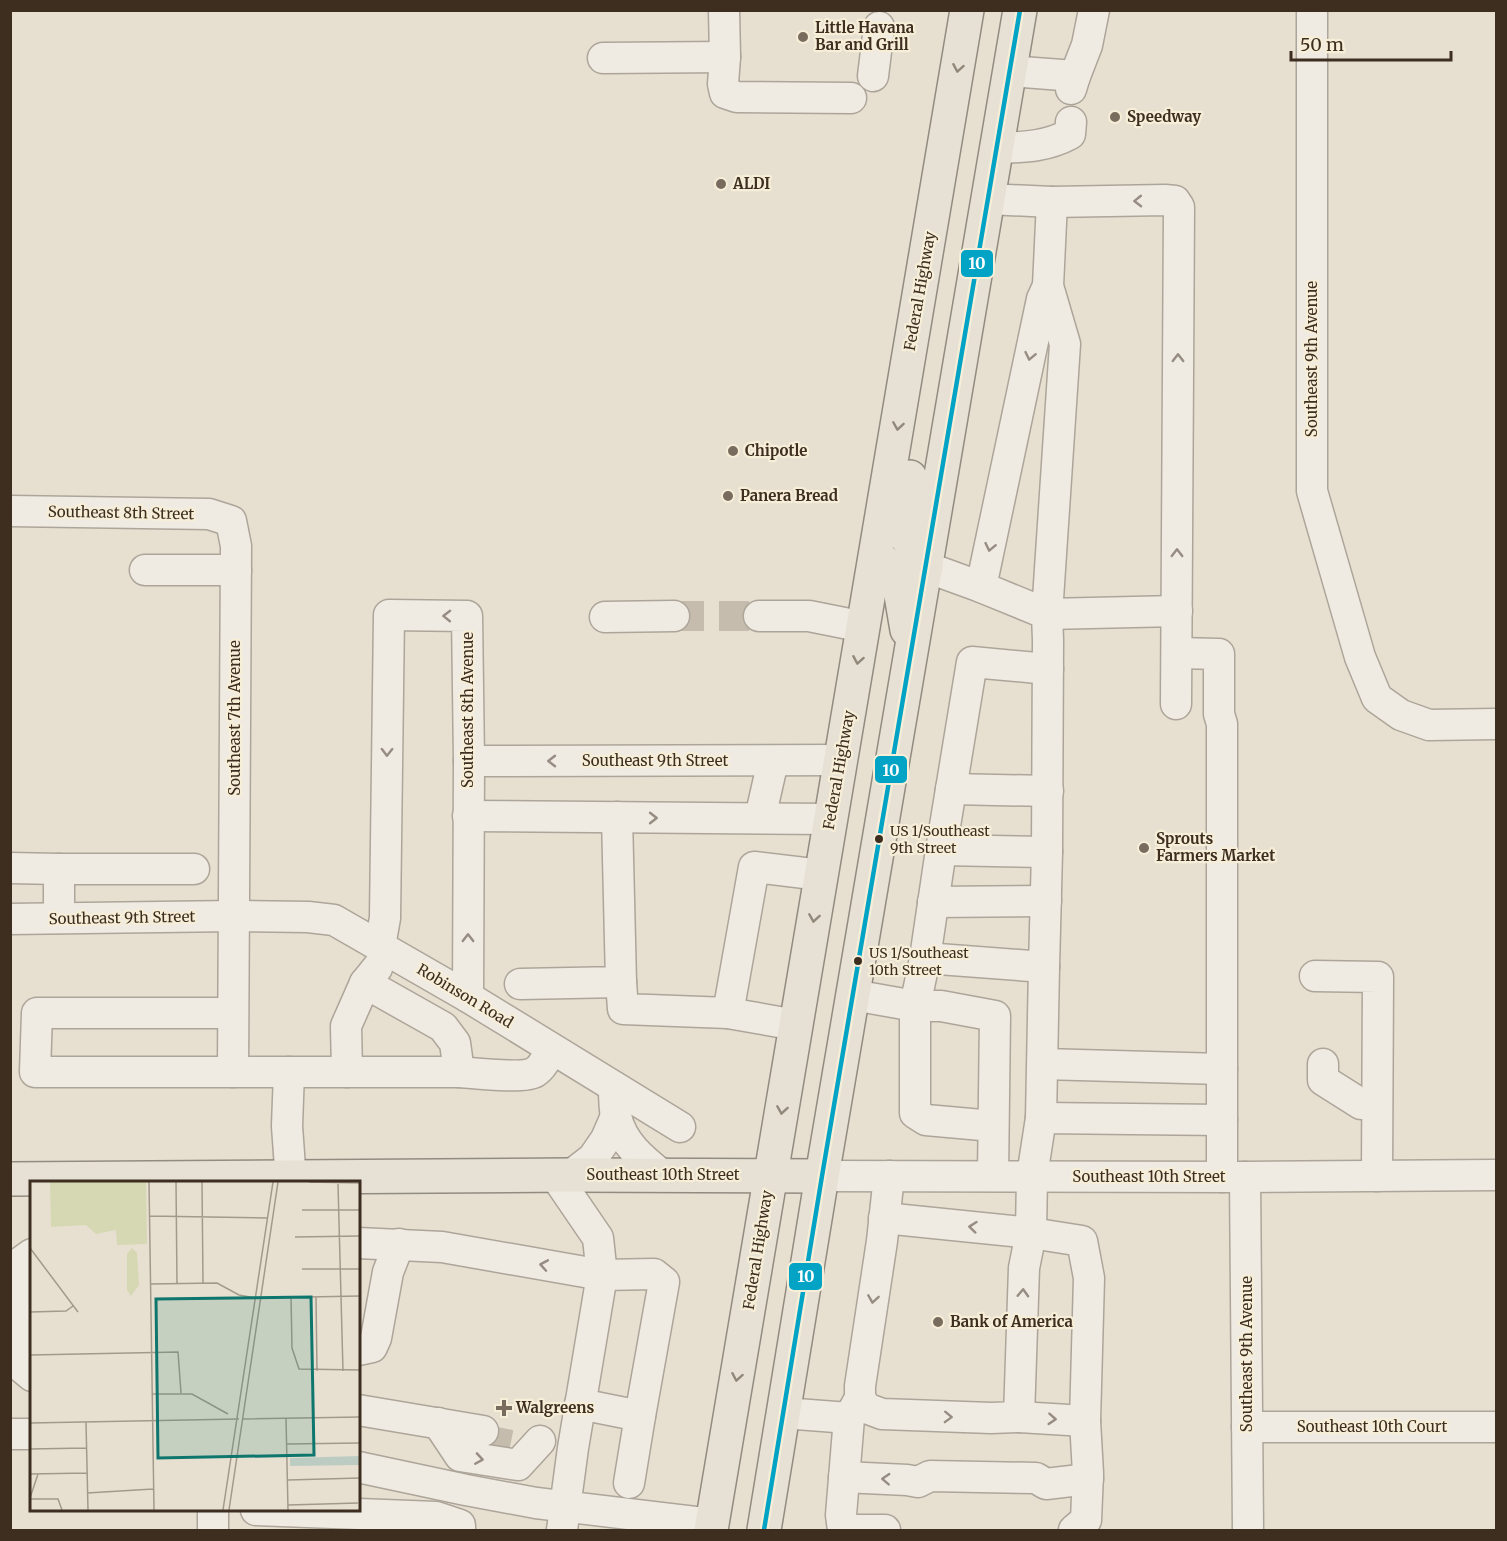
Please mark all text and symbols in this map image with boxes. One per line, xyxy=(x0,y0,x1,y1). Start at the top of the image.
place label: Little Havana Bar and Grill xyxy=(815,18,915,54)
scale bar xyxy=(1291,24,1452,62)
marker: Little Havana Bar and Grill xyxy=(796,30,810,44)
text: 50 m xyxy=(1300,33,1344,56)
one-way arrow xyxy=(952,64,964,73)
place label: Speedway xyxy=(1127,107,1201,126)
marker: Speedway xyxy=(1108,110,1122,124)
place label: ALDI xyxy=(732,174,770,193)
marker: ALDI xyxy=(714,177,728,191)
one-way arrow xyxy=(1134,194,1143,207)
street label: Federal Highway xyxy=(900,229,939,352)
line badge: 10 xyxy=(960,249,994,278)
text: 10 xyxy=(968,253,986,273)
street label: Southeast 9th Avenue xyxy=(1302,281,1321,437)
one-way arrow xyxy=(1024,351,1037,361)
one-way arrow xyxy=(1172,353,1184,362)
one-way arrow xyxy=(892,422,904,431)
place label: Chipotle xyxy=(745,441,807,460)
marker: Chipotle xyxy=(726,444,740,458)
place label: Panera Bread xyxy=(740,486,838,505)
marker: Panera Bread xyxy=(721,489,735,503)
street label: Southeast 8th Street xyxy=(48,502,195,523)
one-way arrow xyxy=(984,542,997,552)
one-way arrow xyxy=(1171,548,1183,557)
one-way arrow xyxy=(442,610,451,622)
street label: Southeast 8th Avenue xyxy=(458,632,477,788)
street label: Southeast 7th Avenue xyxy=(225,640,244,796)
one-way arrow xyxy=(853,655,865,665)
street label: Federal Highway xyxy=(819,708,858,831)
one-way arrow xyxy=(381,748,393,757)
street label: Southeast 9th Street xyxy=(582,751,728,770)
one-way arrow xyxy=(547,755,556,767)
line badge: 10 xyxy=(874,755,908,784)
text: 10 xyxy=(882,760,900,780)
one-way arrow xyxy=(648,812,657,824)
place label: US 1/Southeast 9th Street xyxy=(890,822,990,857)
place label: Sprouts Farmers Market xyxy=(1156,829,1275,865)
marker: US 1/Southeast 9th Street xyxy=(873,833,885,845)
marker: Sprouts Farmers Market xyxy=(1137,841,1151,855)
street label: Southeast 9th Street xyxy=(49,907,196,928)
one-way arrow xyxy=(808,912,821,922)
one-way arrow xyxy=(462,934,474,943)
place label: US 1/Southeast 10th Street xyxy=(869,944,969,979)
marker: US 1/Southeast 10th Street xyxy=(852,955,864,967)
street label: Robinson Road xyxy=(414,959,517,1032)
one-way arrow xyxy=(776,1105,789,1115)
street label: Southeast 10th Street xyxy=(586,1165,740,1184)
street label: Southeast 10th Street xyxy=(1072,1167,1226,1186)
inset map xyxy=(30,1181,360,1511)
street label: Federal Highway xyxy=(739,1188,776,1311)
one-way arrow xyxy=(968,1221,978,1234)
one-way arrow xyxy=(539,1259,549,1272)
line badge: 10 xyxy=(788,1262,823,1291)
text: 10 xyxy=(797,1266,815,1286)
street label: Southeast 9th Avenue xyxy=(1237,1276,1256,1432)
one-way arrow xyxy=(1017,1288,1030,1297)
one-way arrow xyxy=(867,1294,880,1304)
place label: Bank of America xyxy=(950,1312,1073,1331)
marker: Bank of America xyxy=(931,1315,945,1329)
one-way arrow xyxy=(731,1371,744,1381)
place label: Walgreens xyxy=(515,1398,595,1417)
marker: Walgreens xyxy=(497,1401,511,1415)
one-way arrow xyxy=(944,1410,953,1423)
one-way arrow xyxy=(1048,1413,1057,1426)
street label: Southeast 10th Court xyxy=(1297,1417,1448,1436)
one-way arrow xyxy=(473,1452,483,1465)
one-way arrow xyxy=(881,1473,890,1486)

